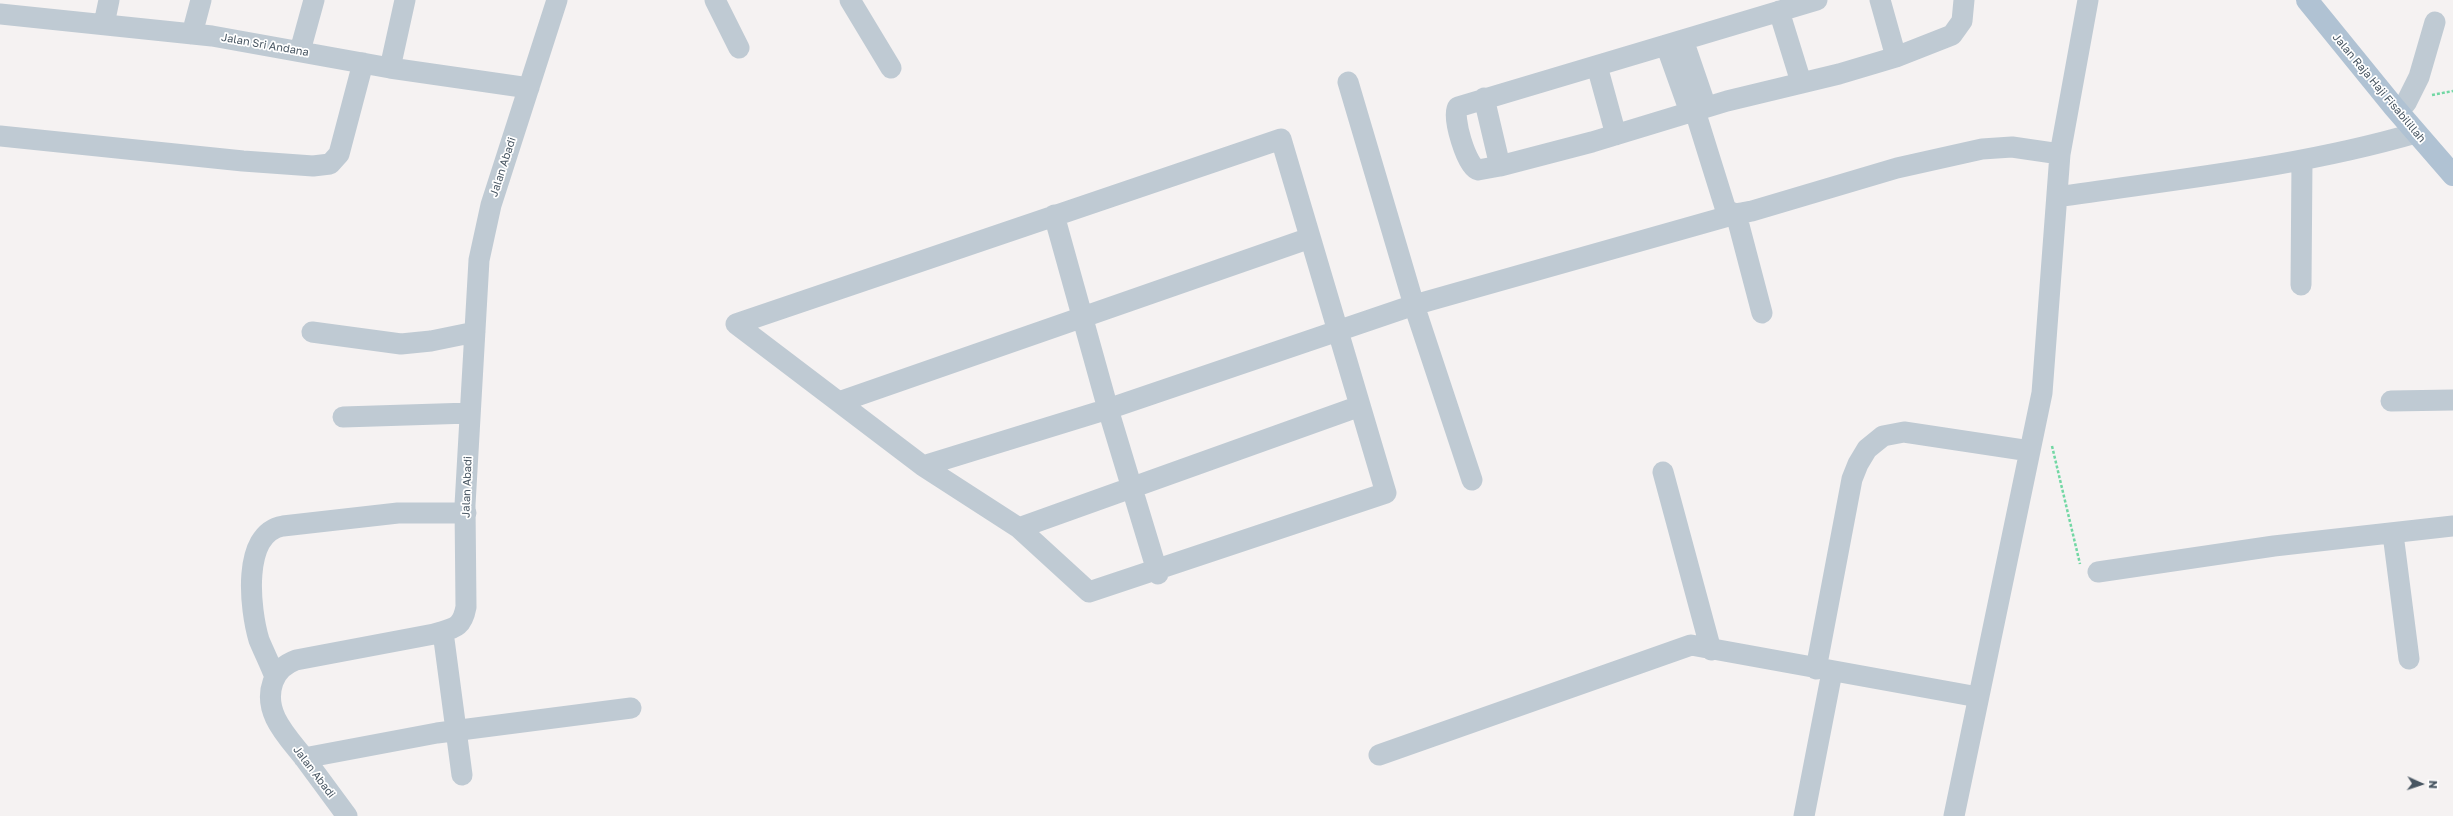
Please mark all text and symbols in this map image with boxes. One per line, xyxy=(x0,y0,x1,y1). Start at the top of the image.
street label: Jalan Sri Andana xyxy=(220,31,310,59)
street label: Jalan Raja Haji Fisabilillah xyxy=(2330,31,2428,145)
street label: Jalan Abadi xyxy=(487,136,519,198)
street label: Jalan Abadi xyxy=(459,456,475,518)
street label: Jalan Abadi xyxy=(290,743,338,801)
north arrow xyxy=(2401,764,2441,804)
text: N xyxy=(2427,780,2440,789)

